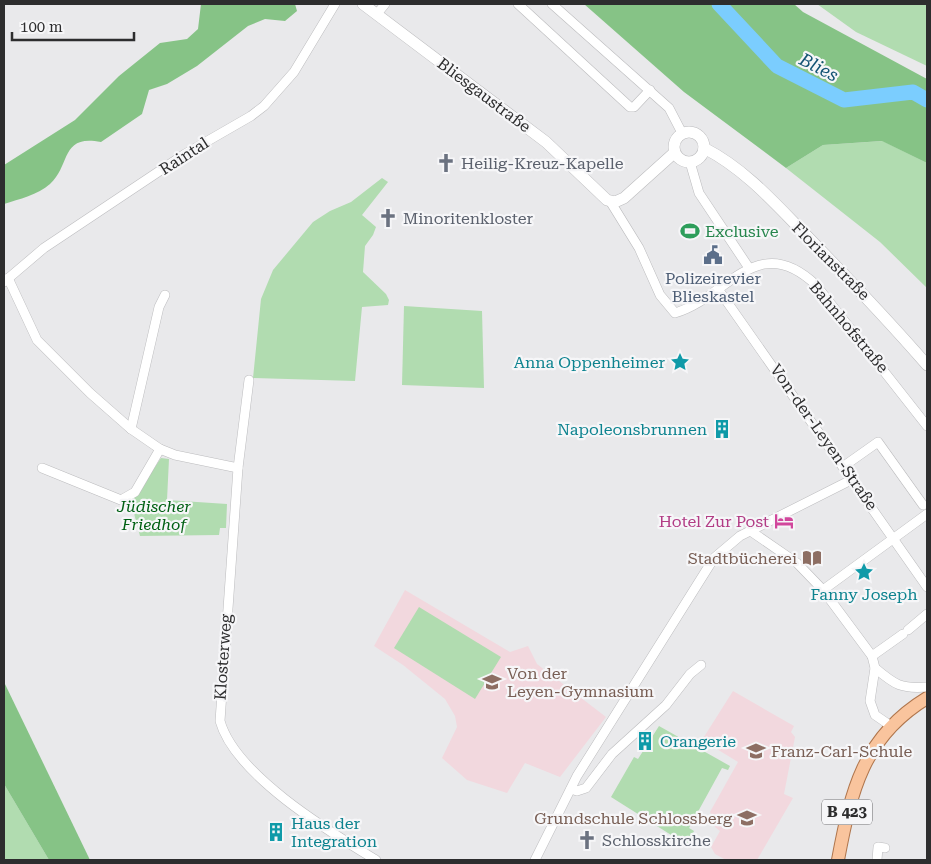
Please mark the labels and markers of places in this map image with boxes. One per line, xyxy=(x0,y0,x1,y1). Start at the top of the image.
church icon: Heilig-Kreuz-Kapelle xyxy=(435,152,457,174)
place label: Heilig-Kreuz-Kapelle xyxy=(461,154,624,173)
church icon: Minoritenkloster xyxy=(377,207,399,229)
place label: Minoritenkloster xyxy=(403,209,534,228)
sports icon: Exclusive xyxy=(679,220,701,242)
place label: Exclusive xyxy=(705,222,779,241)
public building icon: Polizeirevier Blieskastel xyxy=(702,244,724,266)
place label: Polizeirevier Blieskastel xyxy=(665,269,761,306)
place icon: Anna Oppenheimer xyxy=(669,351,691,373)
place label: Anna Oppenheimer xyxy=(514,353,665,372)
building icon: Napoleonsbrunnen xyxy=(711,418,733,440)
place label: Napoleonsbrunnen xyxy=(557,420,707,439)
hotel icon: Hotel Zur Post xyxy=(773,510,795,532)
place label: Hotel Zur Post xyxy=(659,512,769,531)
library icon: Stadtbücherei xyxy=(801,547,823,569)
place label: Stadtbücherei xyxy=(688,549,797,568)
place icon: Fanny Joseph xyxy=(853,561,875,583)
place label: Fanny Joseph xyxy=(810,585,918,604)
place label: Von der Leyen-Gymnasium xyxy=(507,664,654,701)
school or university icon: Von der Leyen-Gymnasium xyxy=(481,671,503,693)
building icon: Orangerie xyxy=(634,730,656,752)
place label: Orangerie xyxy=(660,732,736,751)
school or university icon: Franz-Carl-Schule xyxy=(745,740,767,762)
place label: Franz-Carl-Schule xyxy=(771,742,912,761)
school or university icon: Grundschule Schlossberg xyxy=(736,807,758,829)
place label: Grundschule Schlossberg xyxy=(534,809,733,828)
place label: Haus der Integration xyxy=(291,814,377,851)
building icon: Haus der Integration xyxy=(265,821,287,843)
church icon: Schlosskirche xyxy=(576,829,598,851)
place label: Schlosskirche xyxy=(602,831,711,850)

